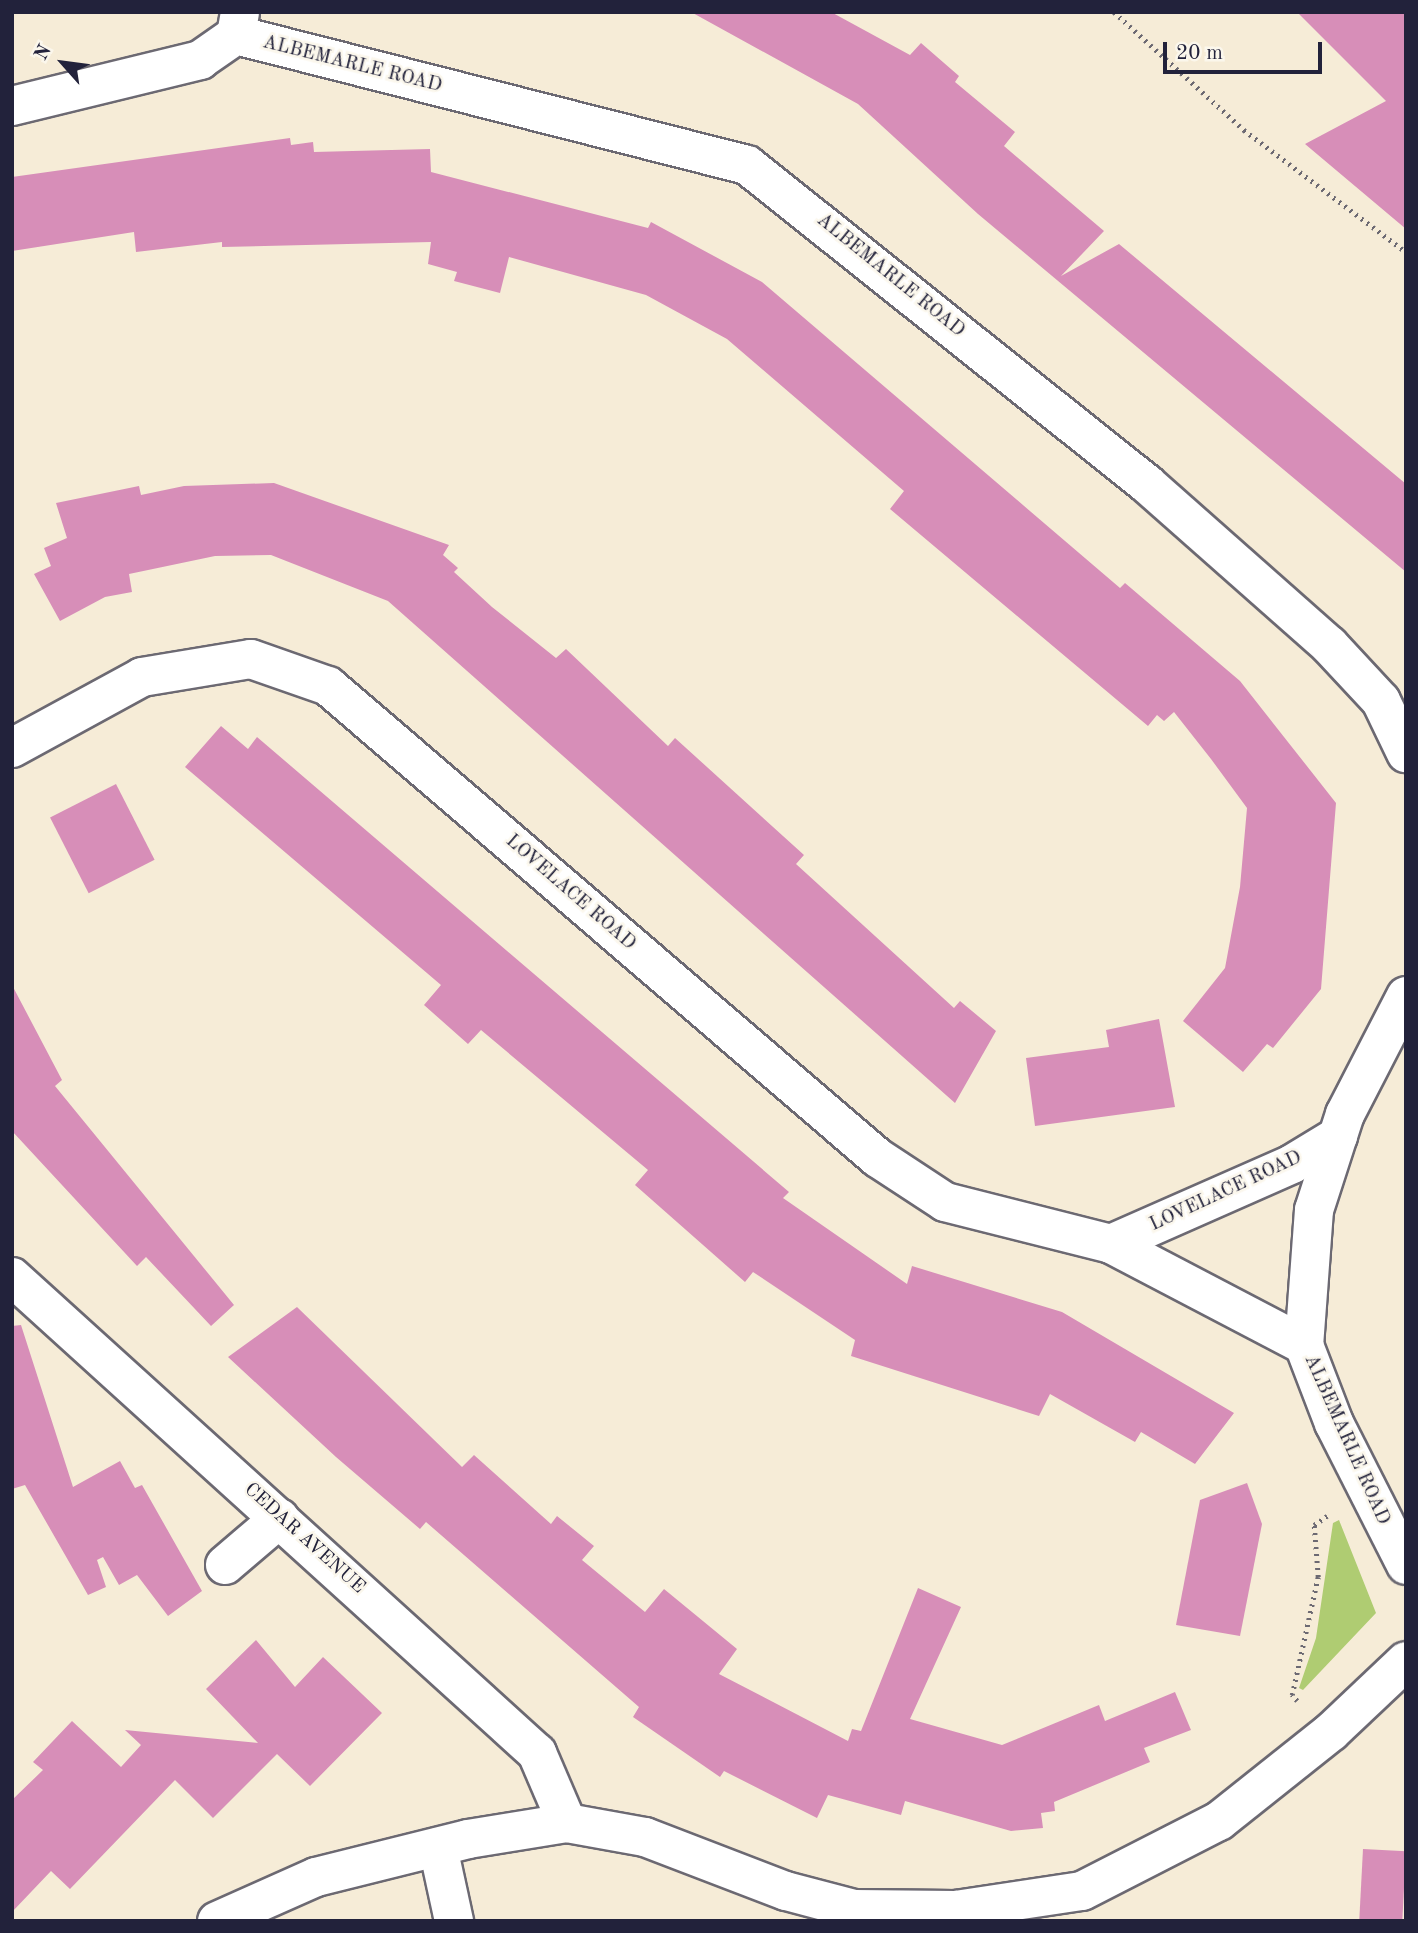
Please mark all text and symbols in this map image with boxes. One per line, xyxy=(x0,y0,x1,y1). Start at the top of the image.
north arrow xyxy=(28,28,98,98)
scale bar xyxy=(1166,28,1325,72)
street label: ALBEMARLE ROAD xyxy=(260,32,444,98)
text: N xyxy=(32,42,56,64)
text: 20 m xyxy=(1176,43,1223,64)
street label: ALBEMARLE ROAD xyxy=(811,209,969,343)
street label: LOVELACE ROAD xyxy=(500,830,640,956)
street label: LOVELACE ROAD xyxy=(1146,1147,1306,1237)
street label: ALBEMARLE ROAD xyxy=(1298,1351,1394,1529)
street label: CEDAR AVENUE xyxy=(239,1479,369,1599)

